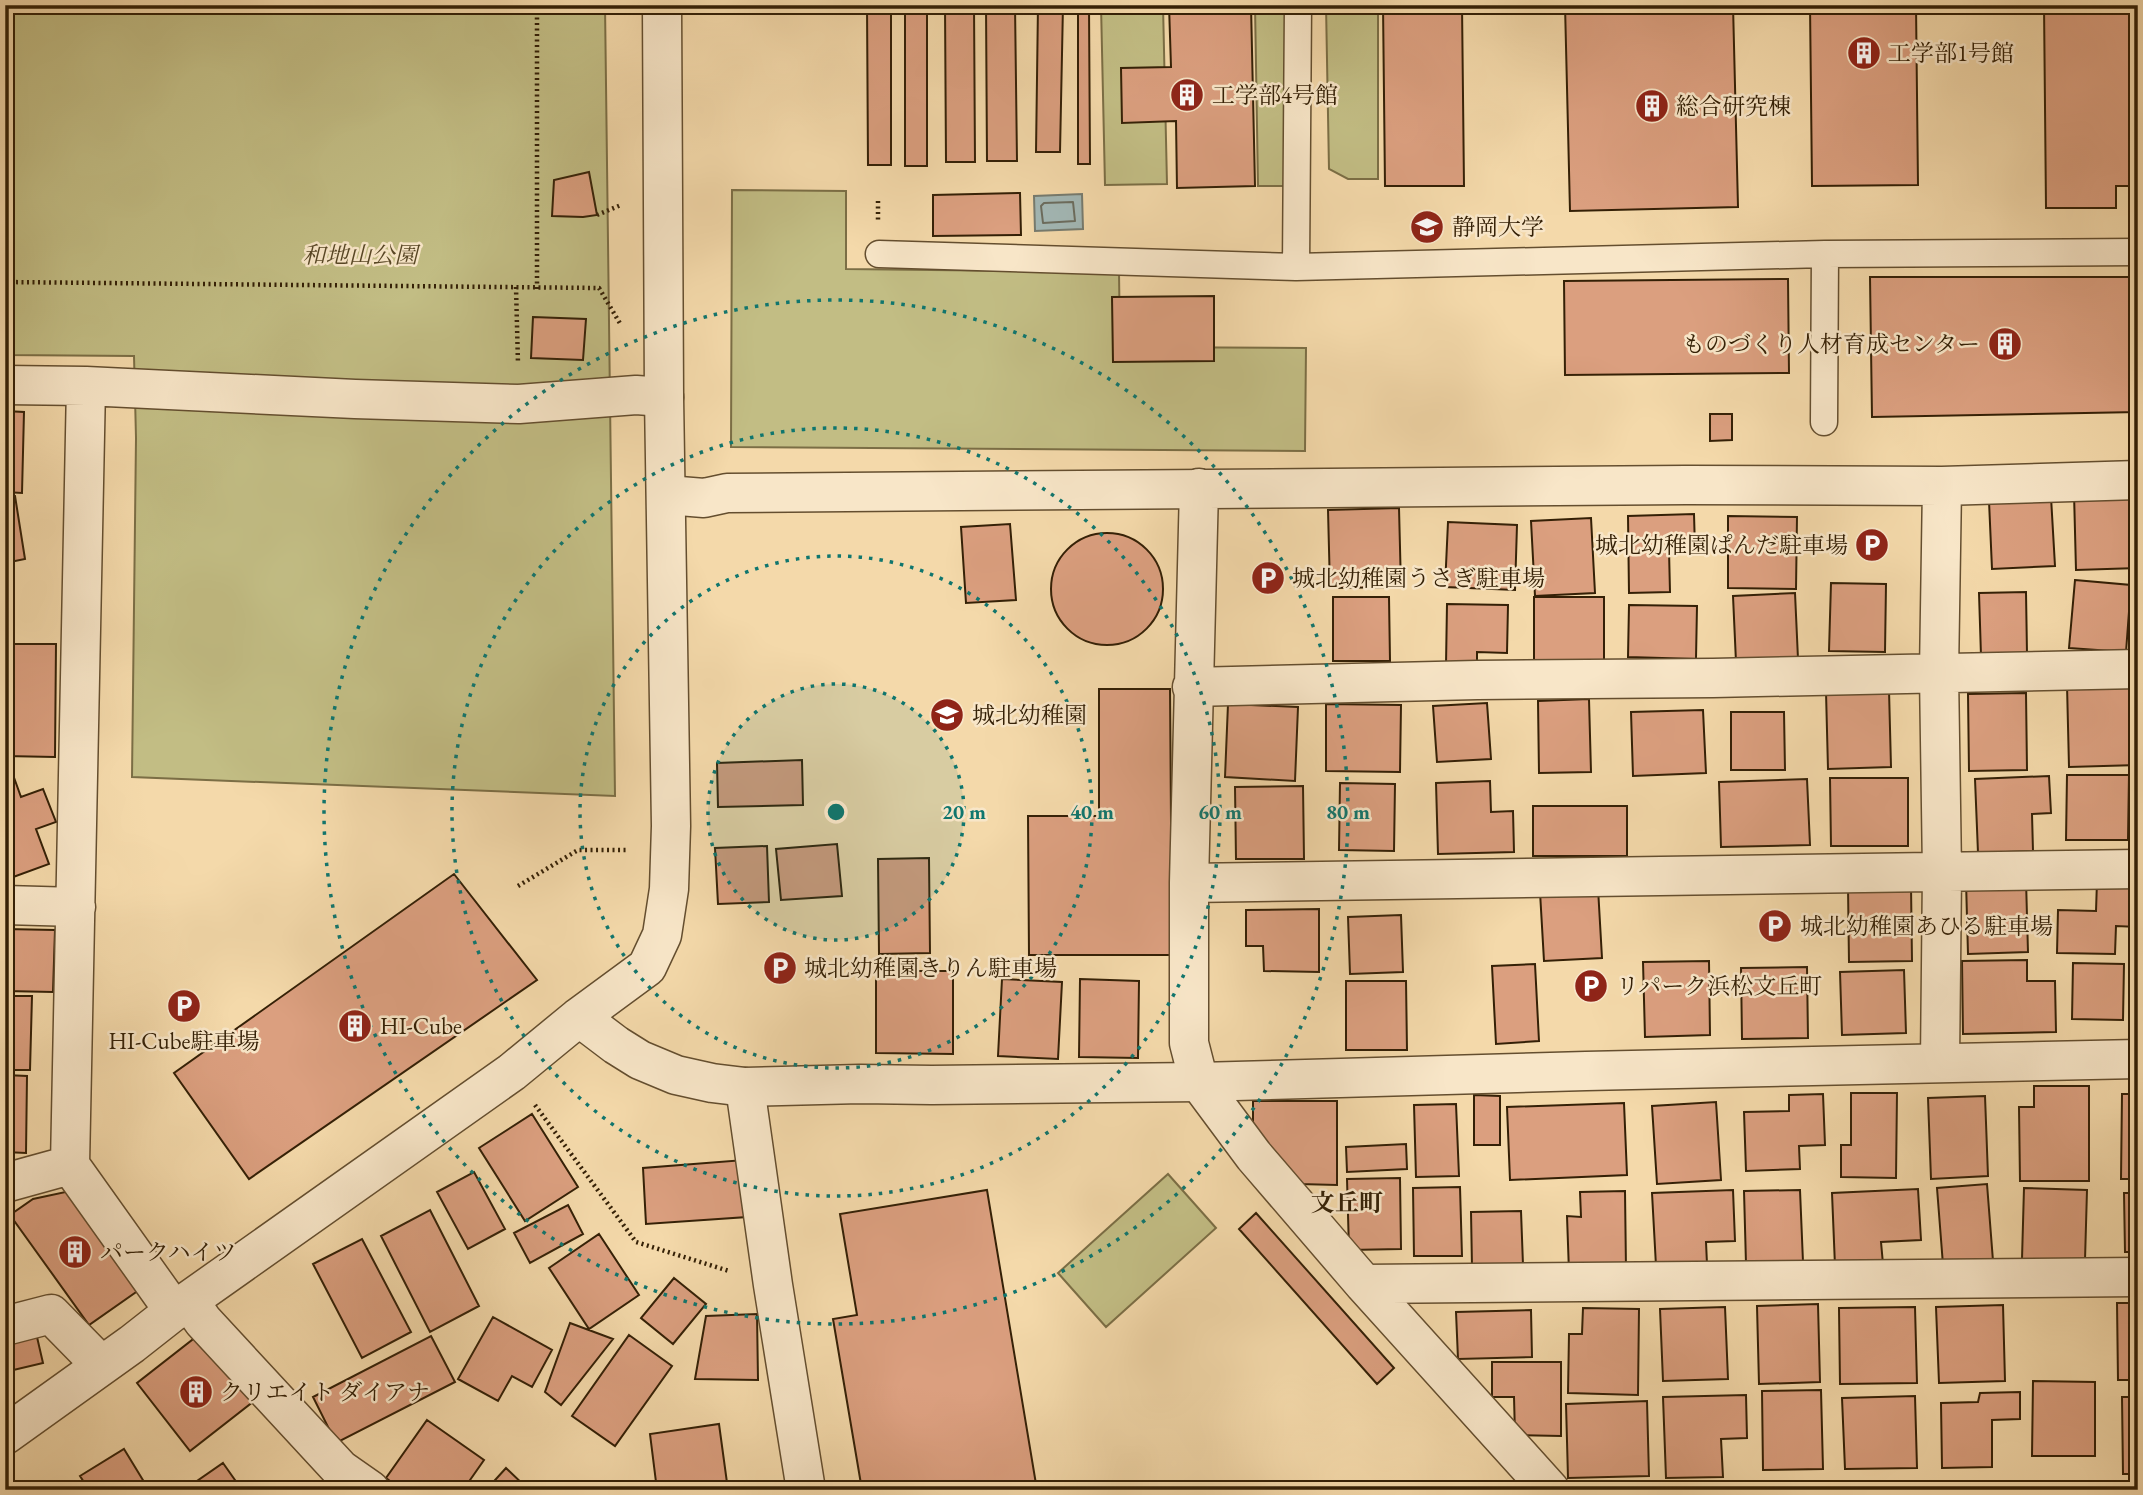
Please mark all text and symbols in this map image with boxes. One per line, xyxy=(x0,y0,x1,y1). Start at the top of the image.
building icon: 工学部1号館 xyxy=(1845,34,1883,72)
place label: 工学部1号館 xyxy=(1888,38,2014,68)
building icon: 工学部4号館 xyxy=(1168,76,1206,114)
place label: 工学部4号館 xyxy=(1212,80,1338,110)
building icon: 総合研究棟 xyxy=(1633,87,1671,125)
place label: 総合研究棟 xyxy=(1676,91,1791,121)
school or university icon: 静岡大学 xyxy=(1408,208,1446,246)
place label: 静岡大学 xyxy=(1452,212,1544,242)
park label: 和地山公園 xyxy=(303,240,422,270)
building icon: ものづくり人材育成センター xyxy=(1986,325,2024,363)
place label: ものづくり人材育成センター xyxy=(1682,329,1980,359)
parking icon: 城北幼稚園ぱんだ駐車場 xyxy=(1853,526,1891,564)
place label: 城北幼稚園ぱんだ駐車場 xyxy=(1595,530,1848,560)
parking icon: 城北幼稚園うさぎ駐車場 xyxy=(1249,559,1287,597)
place label: 城北幼稚園うさぎ駐車場 xyxy=(1292,563,1545,593)
school or university icon: 城北幼稚園 xyxy=(928,696,966,734)
place label: 城北幼稚園 xyxy=(972,700,1087,730)
text: 20 m xyxy=(942,798,986,825)
text: 40 m xyxy=(1070,798,1114,825)
text: 60 m xyxy=(1198,798,1242,825)
text: 80 m xyxy=(1326,798,1370,825)
centre of rings xyxy=(824,800,848,824)
parking icon: 城北幼稚園あひる駐車場 xyxy=(1756,907,1794,945)
place label: 城北幼稚園あひる駐車場 xyxy=(1800,911,2053,941)
parking icon: 城北幼稚園きりん駐車場 xyxy=(761,949,799,987)
place label: 城北幼稚園きりん駐車場 xyxy=(804,953,1057,983)
parking icon: リパーク浜松文丘町 xyxy=(1572,967,1610,1005)
place label: リパーク浜松文丘町 xyxy=(1616,971,1822,1001)
parking icon: HI-Cube駐車場 xyxy=(165,987,203,1025)
building icon: HI-Cube xyxy=(336,1007,374,1045)
place label: HI-Cube xyxy=(380,1011,462,1041)
place label: HI-Cube駐車場 xyxy=(108,1026,260,1056)
district label: 文丘町 xyxy=(1311,1187,1383,1218)
building icon: パークハイツ xyxy=(56,1233,94,1271)
place label: パークハイツ xyxy=(100,1237,237,1267)
building icon: クリエイト ダイアナ xyxy=(177,1373,215,1411)
place label: クリエイト ダイアナ xyxy=(220,1377,430,1407)

